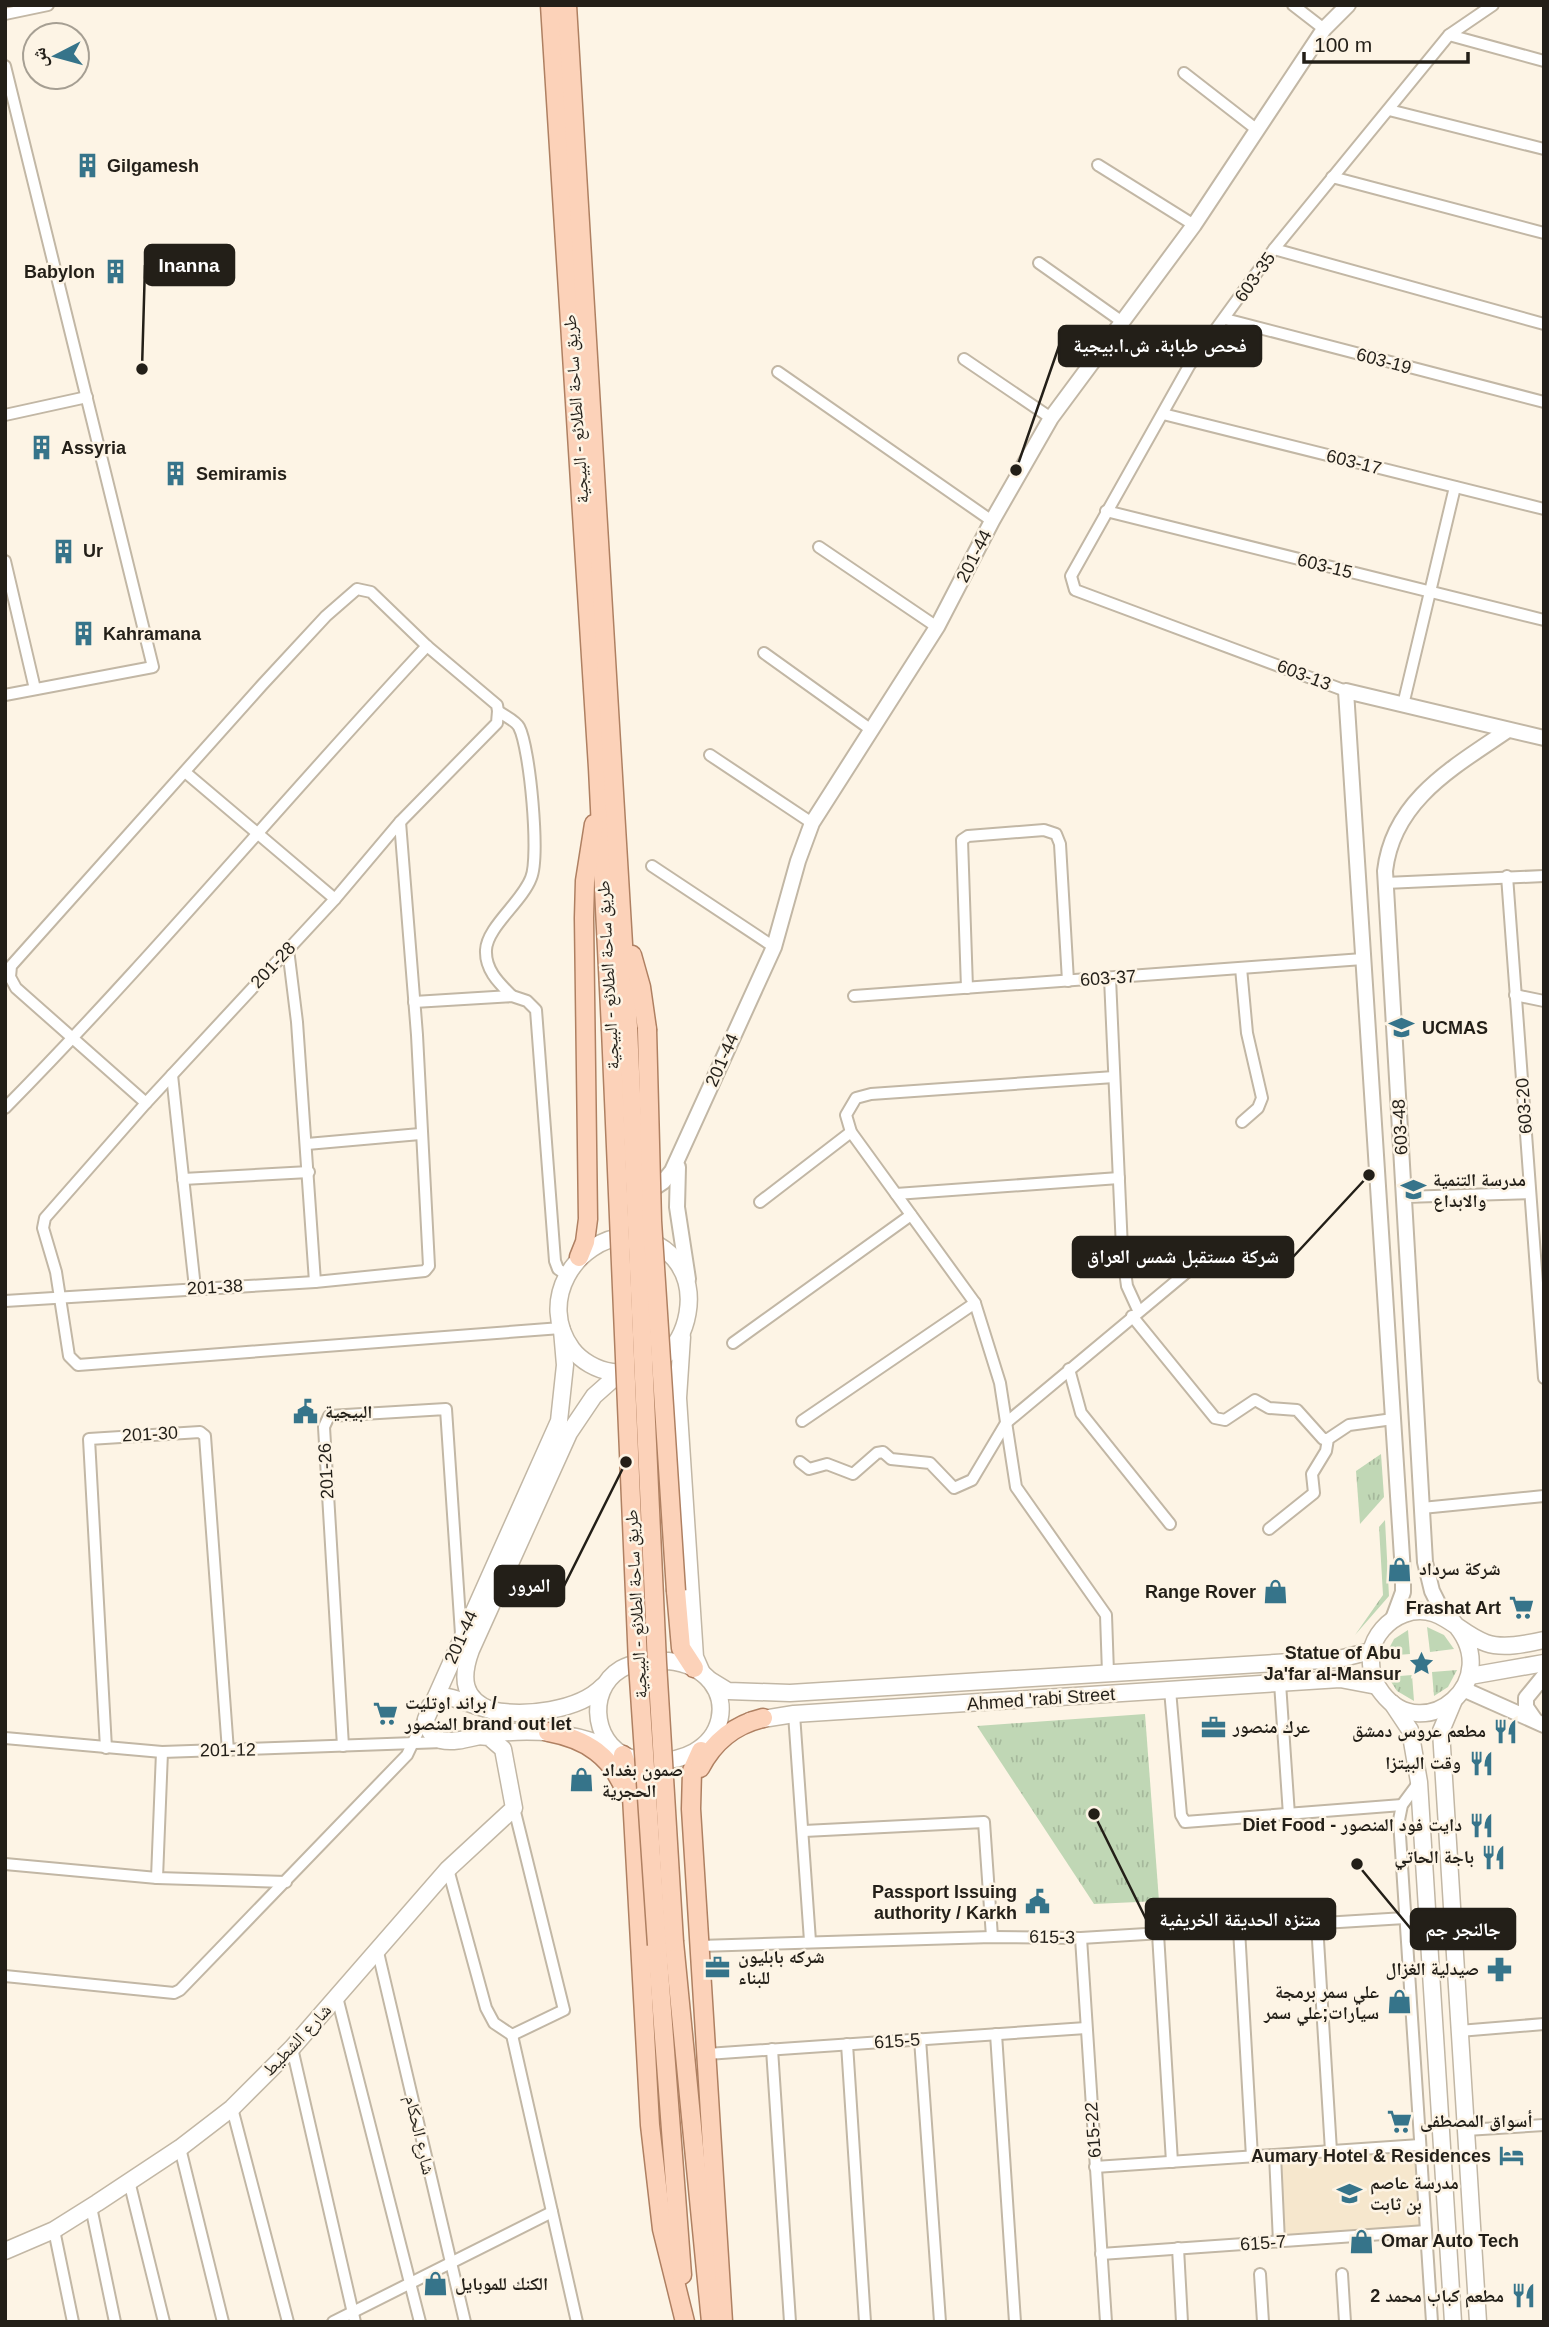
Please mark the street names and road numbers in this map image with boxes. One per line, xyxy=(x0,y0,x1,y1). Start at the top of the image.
street label: 603-35 xyxy=(1231,248,1279,306)
street label: طريق ساحة الطلائع - البيجية xyxy=(559,314,595,504)
street label: 603-19 xyxy=(1354,344,1414,378)
street label: 603-17 xyxy=(1324,446,1384,478)
street label: 201-44 xyxy=(952,526,996,586)
street label: 603-15 xyxy=(1295,550,1355,582)
street label: 603-13 xyxy=(1274,656,1334,694)
street label: طريق ساحة الطلائع - البيجية xyxy=(593,880,625,1070)
street label: 201-28 xyxy=(247,938,299,992)
street label: 603-37 xyxy=(1079,966,1137,990)
street label: 201-44 xyxy=(701,1030,743,1090)
street label: 603-20 xyxy=(1512,1077,1536,1135)
street label: 603-48 xyxy=(1389,1098,1411,1156)
street label: 201-38 xyxy=(186,1276,244,1298)
street label: 201-30 xyxy=(121,1423,179,1445)
street label: 201-26 xyxy=(315,1442,337,1500)
street label: طريق ساحة الطلائع - البيجية xyxy=(621,1509,653,1699)
street label: 201-44 xyxy=(440,1607,482,1667)
street label: Ahmed 'rabi Street xyxy=(966,1684,1116,1714)
street label: 201-12 xyxy=(200,1740,256,1760)
street label: 615-3 xyxy=(1029,1927,1075,1947)
street label: شارع الشطيط xyxy=(259,2000,336,2081)
street label: 615-5 xyxy=(873,2029,921,2053)
street label: شارع الحكام xyxy=(399,2093,439,2177)
street label: 615-22 xyxy=(1081,2101,1105,2159)
street label: 615-7 xyxy=(1239,2231,1287,2255)

